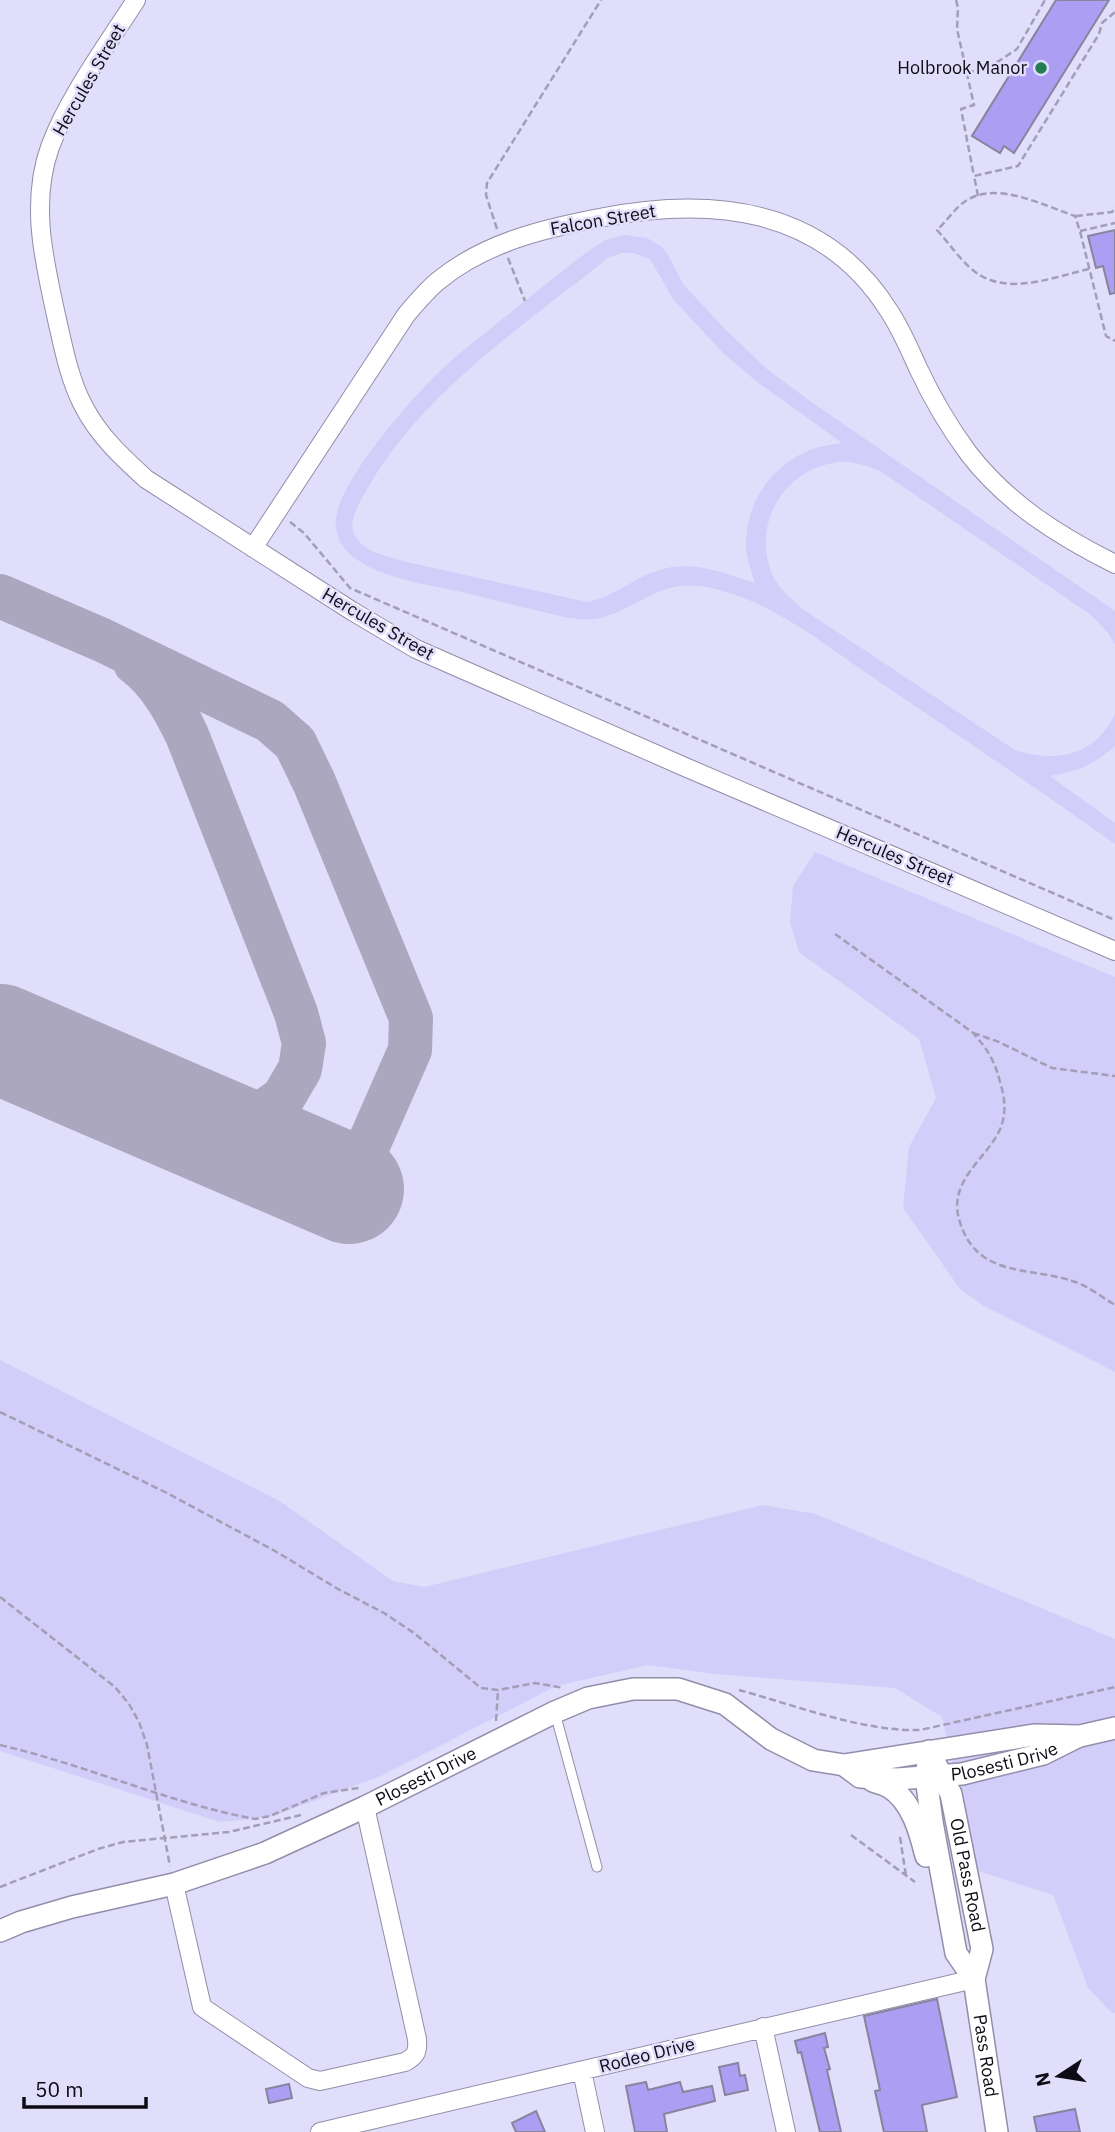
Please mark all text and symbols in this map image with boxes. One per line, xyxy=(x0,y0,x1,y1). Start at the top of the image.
street label: Hercules Street xyxy=(47,20,130,140)
place label: Holbrook Manor xyxy=(897,56,1027,79)
marker: Holbrook Manor xyxy=(1033,60,1049,76)
street label: Falcon Street xyxy=(548,199,657,240)
street label: Hercules Street xyxy=(318,582,438,665)
street label: Hercules Street xyxy=(833,820,957,891)
street label: Plosesti Drive xyxy=(950,1736,1062,1786)
street label: Plosesti Drive xyxy=(371,1741,480,1811)
street label: Old Pass Road xyxy=(945,1816,990,1934)
street label: Pass Road xyxy=(968,2013,1004,2099)
street label: Rodeo Drive xyxy=(597,2032,697,2077)
north arrow xyxy=(1024,2041,1094,2111)
scale bar xyxy=(24,2066,147,2110)
text: N xyxy=(1029,2070,1056,2089)
text: 50 m xyxy=(35,2075,84,2103)

